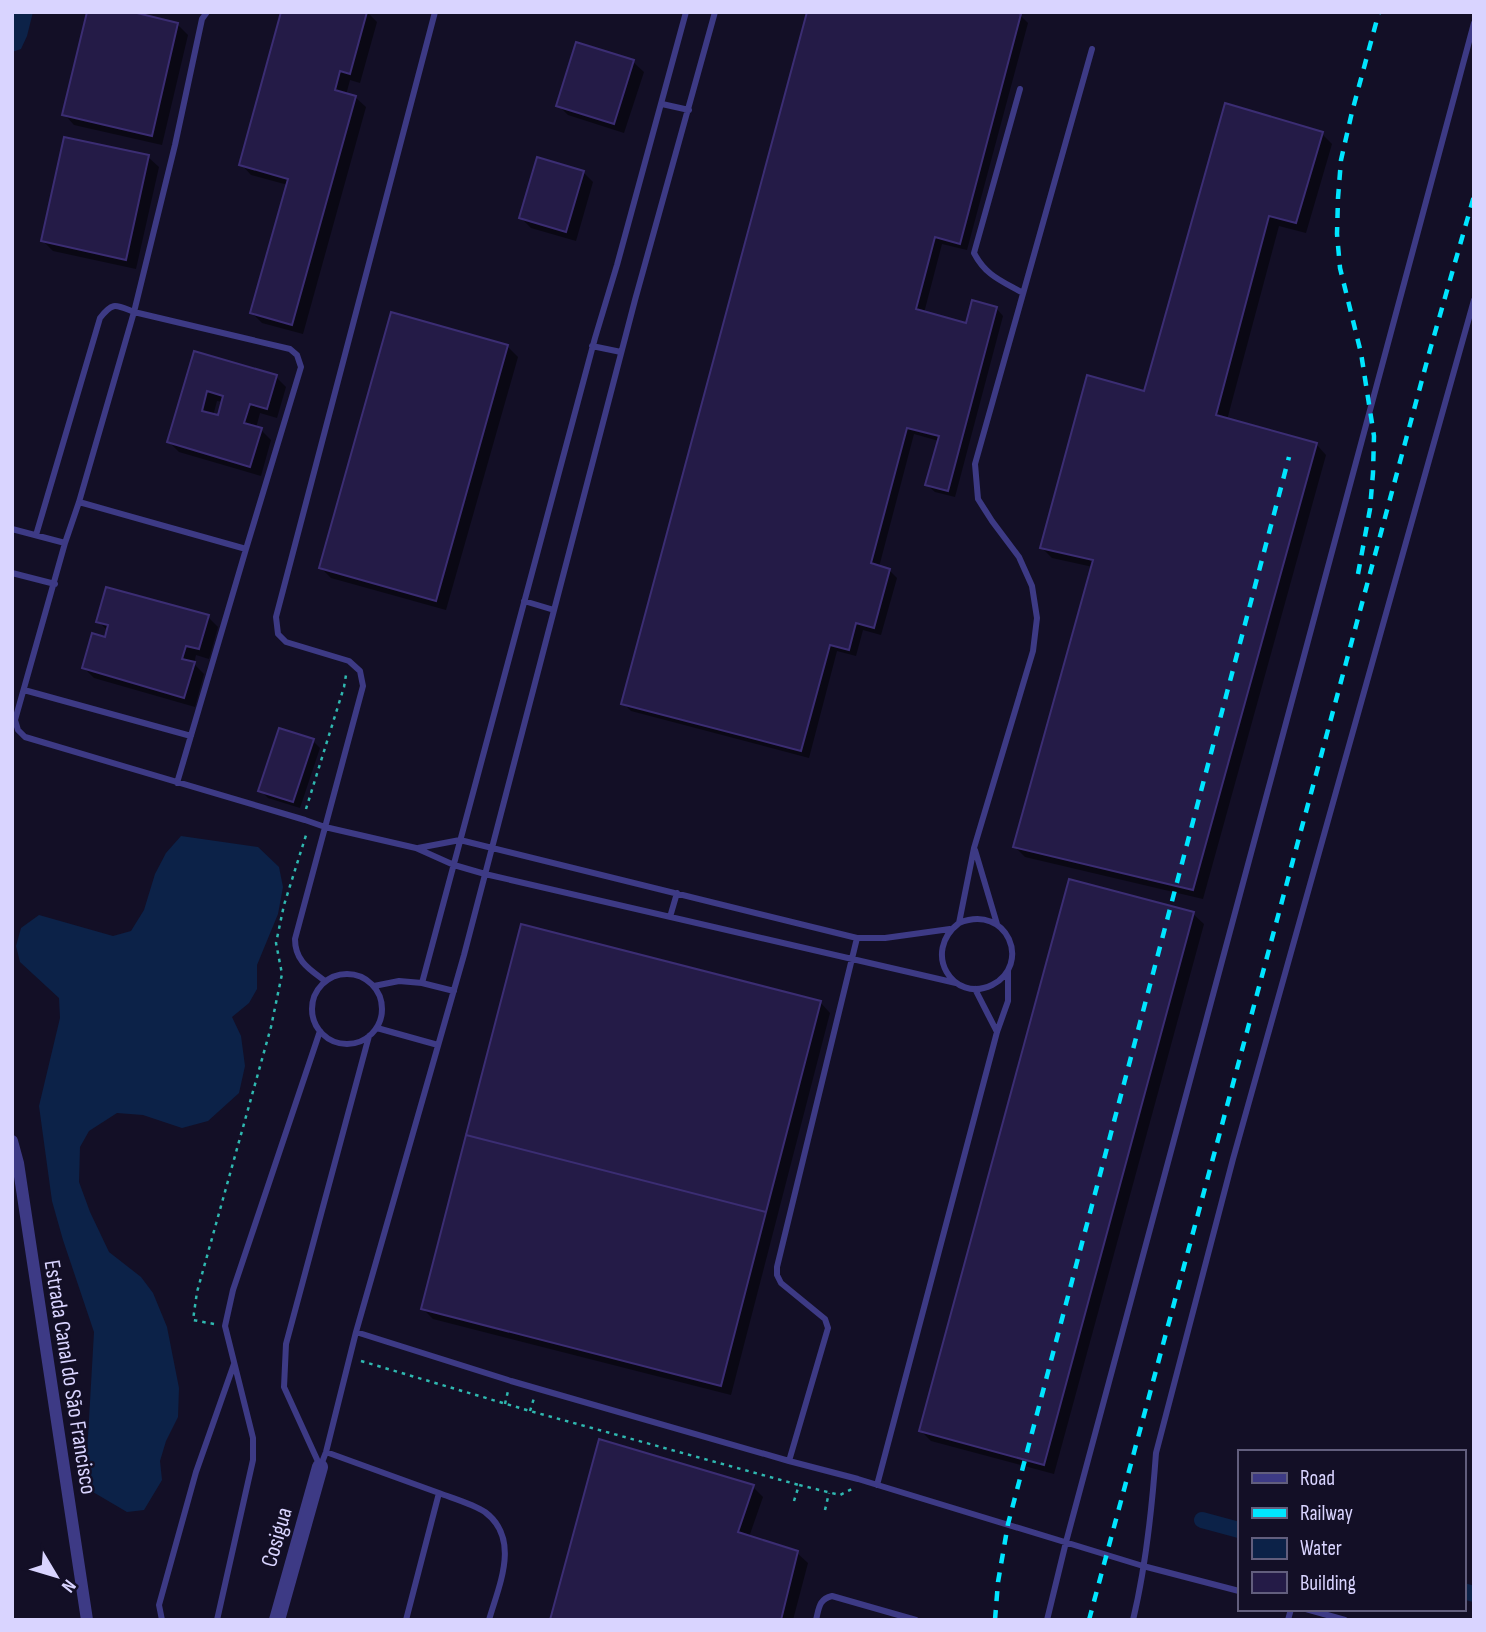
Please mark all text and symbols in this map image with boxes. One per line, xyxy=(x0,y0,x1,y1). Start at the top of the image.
street label: Estrada Canal do São Francisco xyxy=(38,1258,102,1496)
legend xyxy=(1238,1450,1465,1611)
text: Road xyxy=(1300,1466,1335,1491)
text: Railway xyxy=(1300,1501,1353,1526)
street label: Cosigua xyxy=(255,1504,299,1570)
text: Water xyxy=(1300,1536,1342,1561)
north arrow xyxy=(21,1541,91,1611)
text: Building xyxy=(1300,1571,1356,1596)
text: N xyxy=(56,1574,80,1597)

